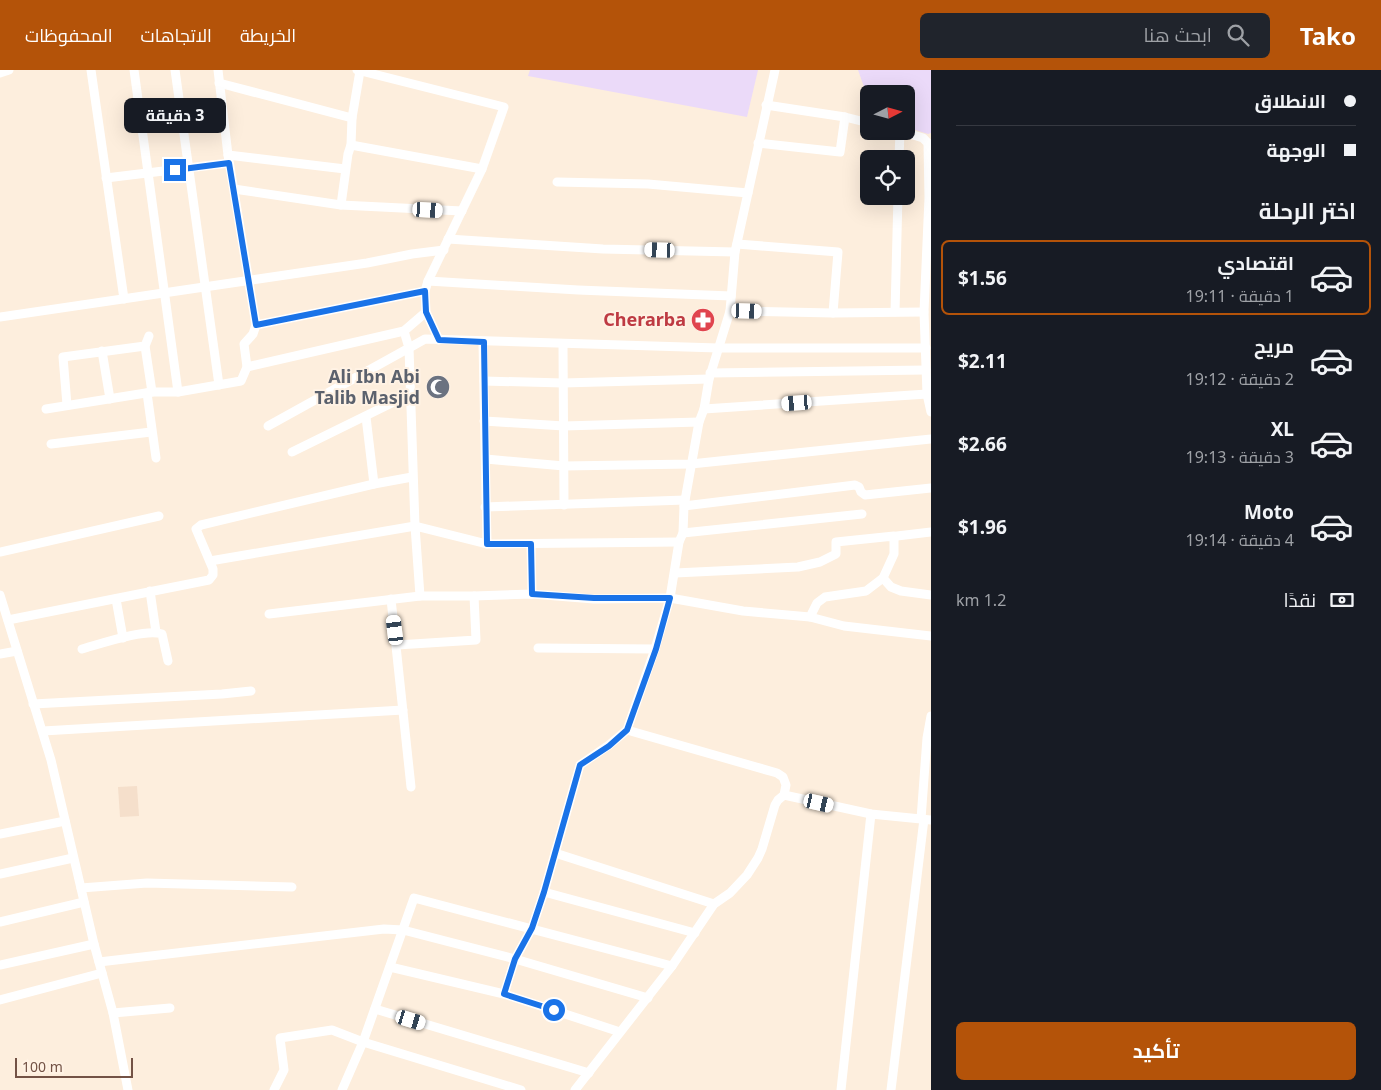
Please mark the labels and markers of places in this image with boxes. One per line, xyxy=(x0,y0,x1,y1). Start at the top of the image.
place label: Cherarba xyxy=(603,307,686,331)
pharmacy icon: Cherarba xyxy=(690,307,716,333)
place label: Ali Ibn Abi Talib Masjid xyxy=(315,364,420,409)
mosque icon: Ali Ibn Abi Talib Masjid xyxy=(425,374,451,400)

